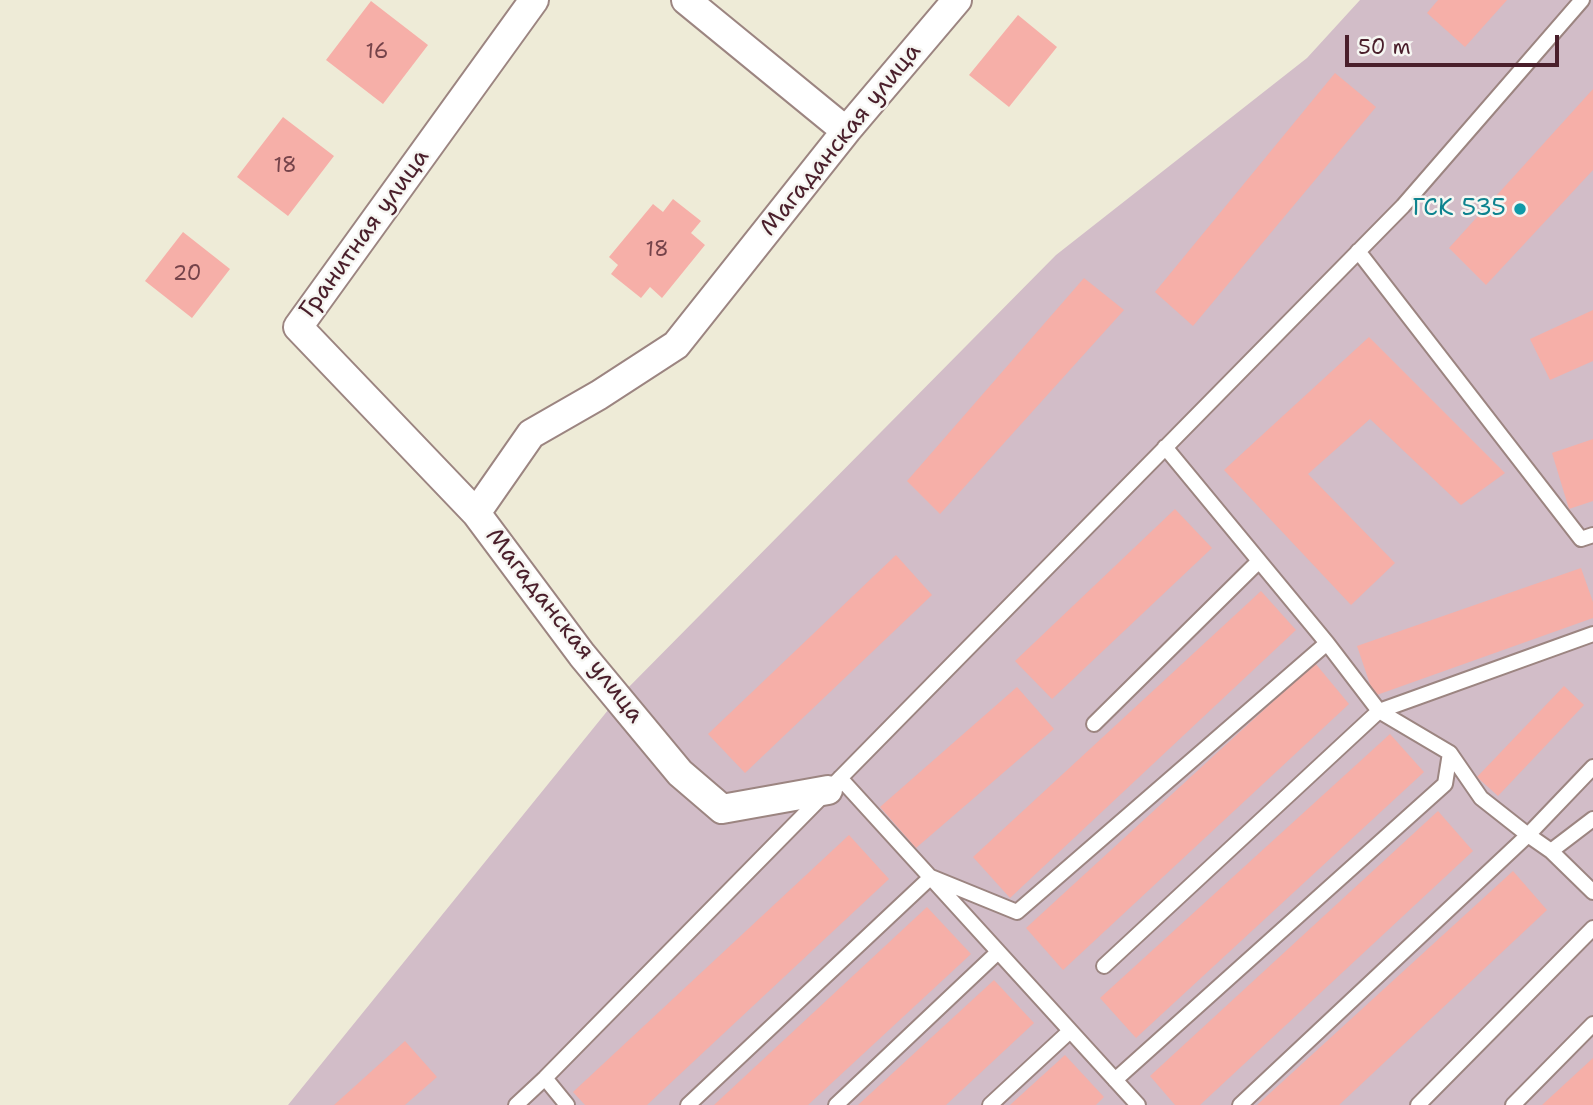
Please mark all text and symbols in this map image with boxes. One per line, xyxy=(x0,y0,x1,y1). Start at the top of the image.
scale bar xyxy=(1348,21,1562,65)
text: 50 m xyxy=(1358,33,1411,61)
street label: Магаданская улица xyxy=(754,38,928,242)
house number: 16 xyxy=(366,40,388,66)
street label: Гранитная улица xyxy=(294,144,436,324)
house number: 18 xyxy=(273,154,297,180)
place label: ГСК 535 xyxy=(1412,195,1506,223)
marker: ГСК 535 xyxy=(1512,201,1528,217)
house number: 18 xyxy=(645,238,669,264)
house number: 20 xyxy=(173,262,201,288)
street label: Магаданская улица xyxy=(479,523,649,729)

